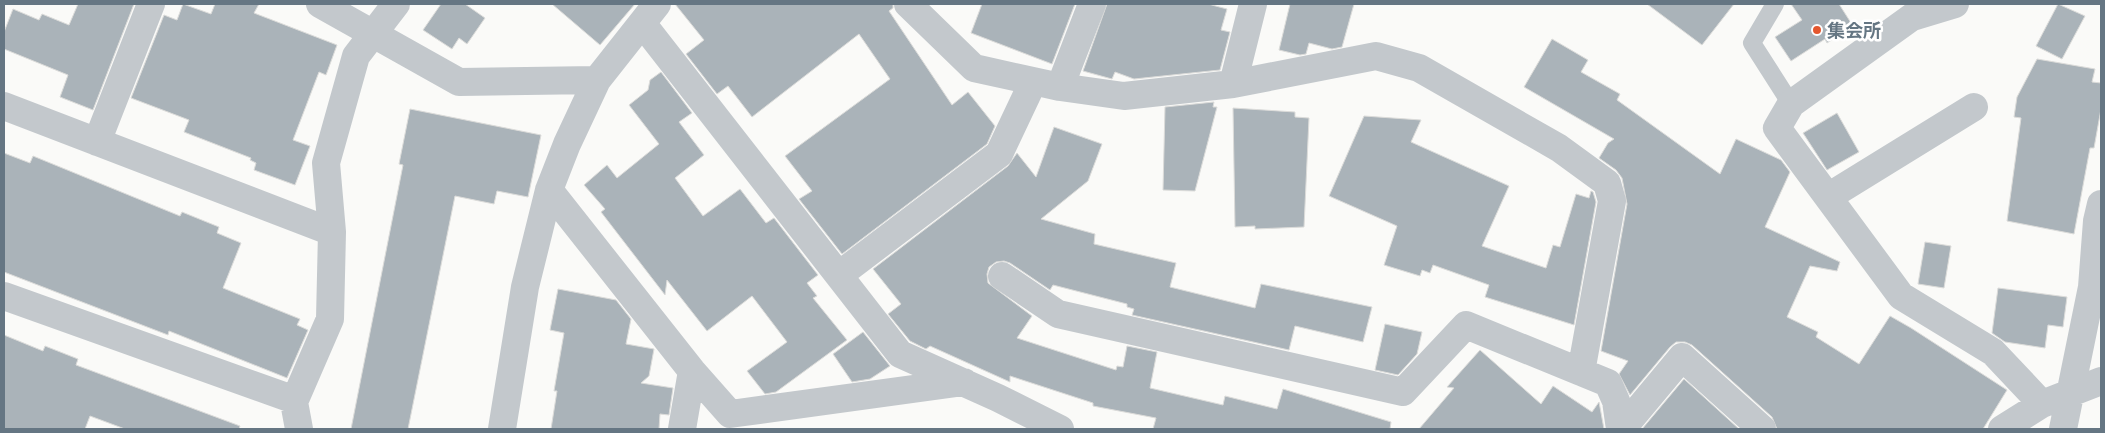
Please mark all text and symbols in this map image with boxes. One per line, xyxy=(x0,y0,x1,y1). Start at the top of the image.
place label: 集会所 xyxy=(1827,19,1881,42)
marker: 集会所 xyxy=(1811,24,1823,36)

